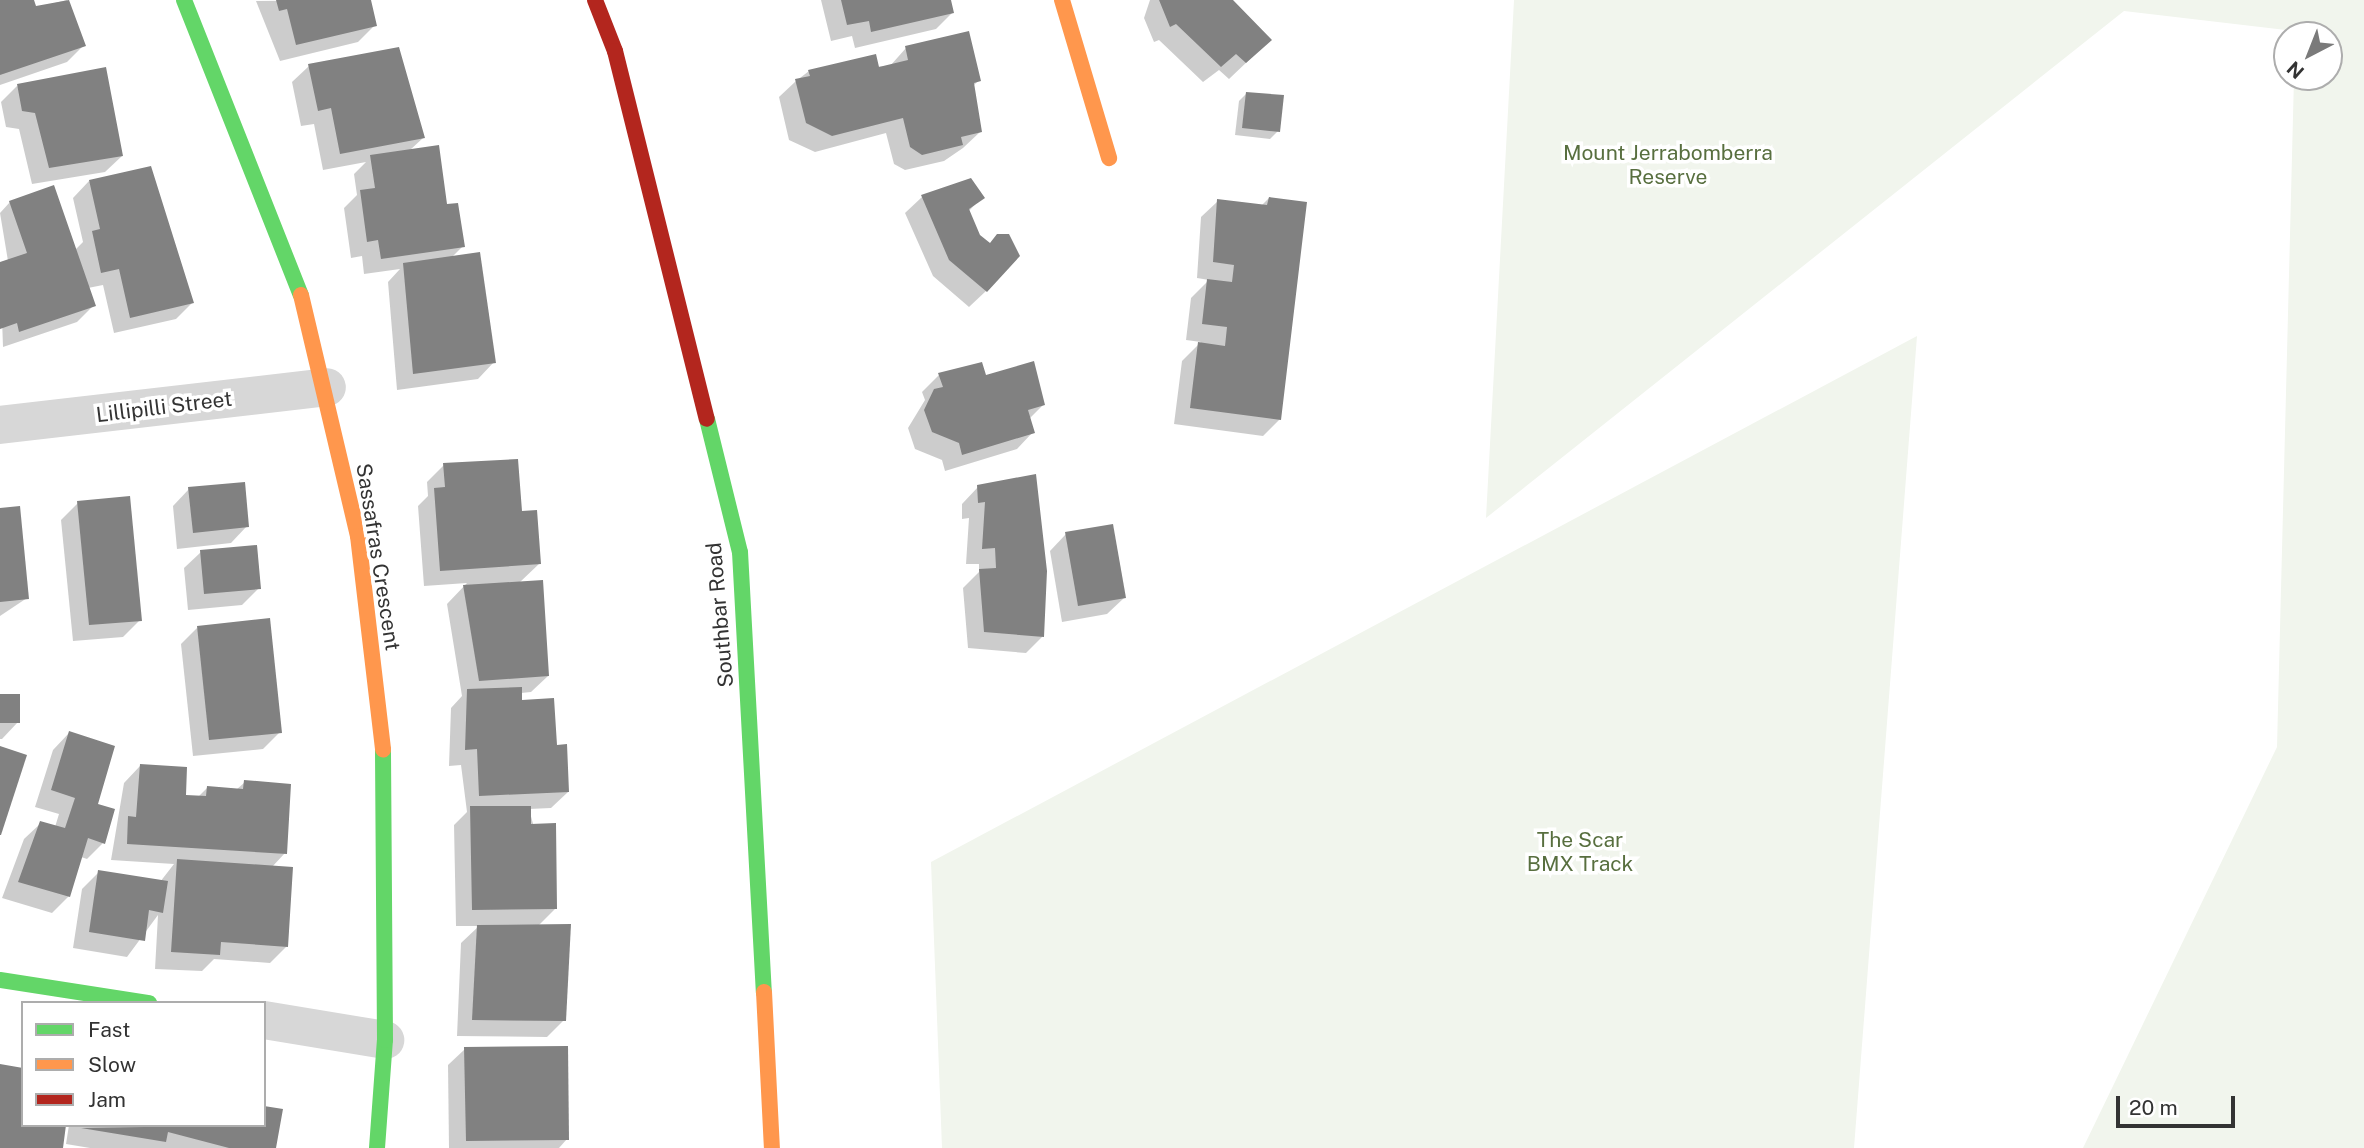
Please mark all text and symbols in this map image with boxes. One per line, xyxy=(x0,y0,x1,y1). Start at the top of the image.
north arrow xyxy=(2273,21,2343,91)
text: N xyxy=(2282,57,2308,83)
park label: Mount Jerrabomberra Reserve xyxy=(1563,140,1773,190)
street label: Lillipilli Street xyxy=(95,386,233,428)
street label: Sassafras Crescent xyxy=(351,461,405,653)
street label: Southbar Road xyxy=(701,541,739,689)
park label: The Scar BMX Track xyxy=(1527,827,1633,877)
legend xyxy=(21,1001,266,1127)
text: Fast xyxy=(88,1017,130,1042)
text: Slow xyxy=(88,1052,136,1077)
scale bar xyxy=(2119,1082,2238,1126)
text: Jam xyxy=(88,1087,126,1112)
text: 20 m xyxy=(2129,1095,2178,1120)

